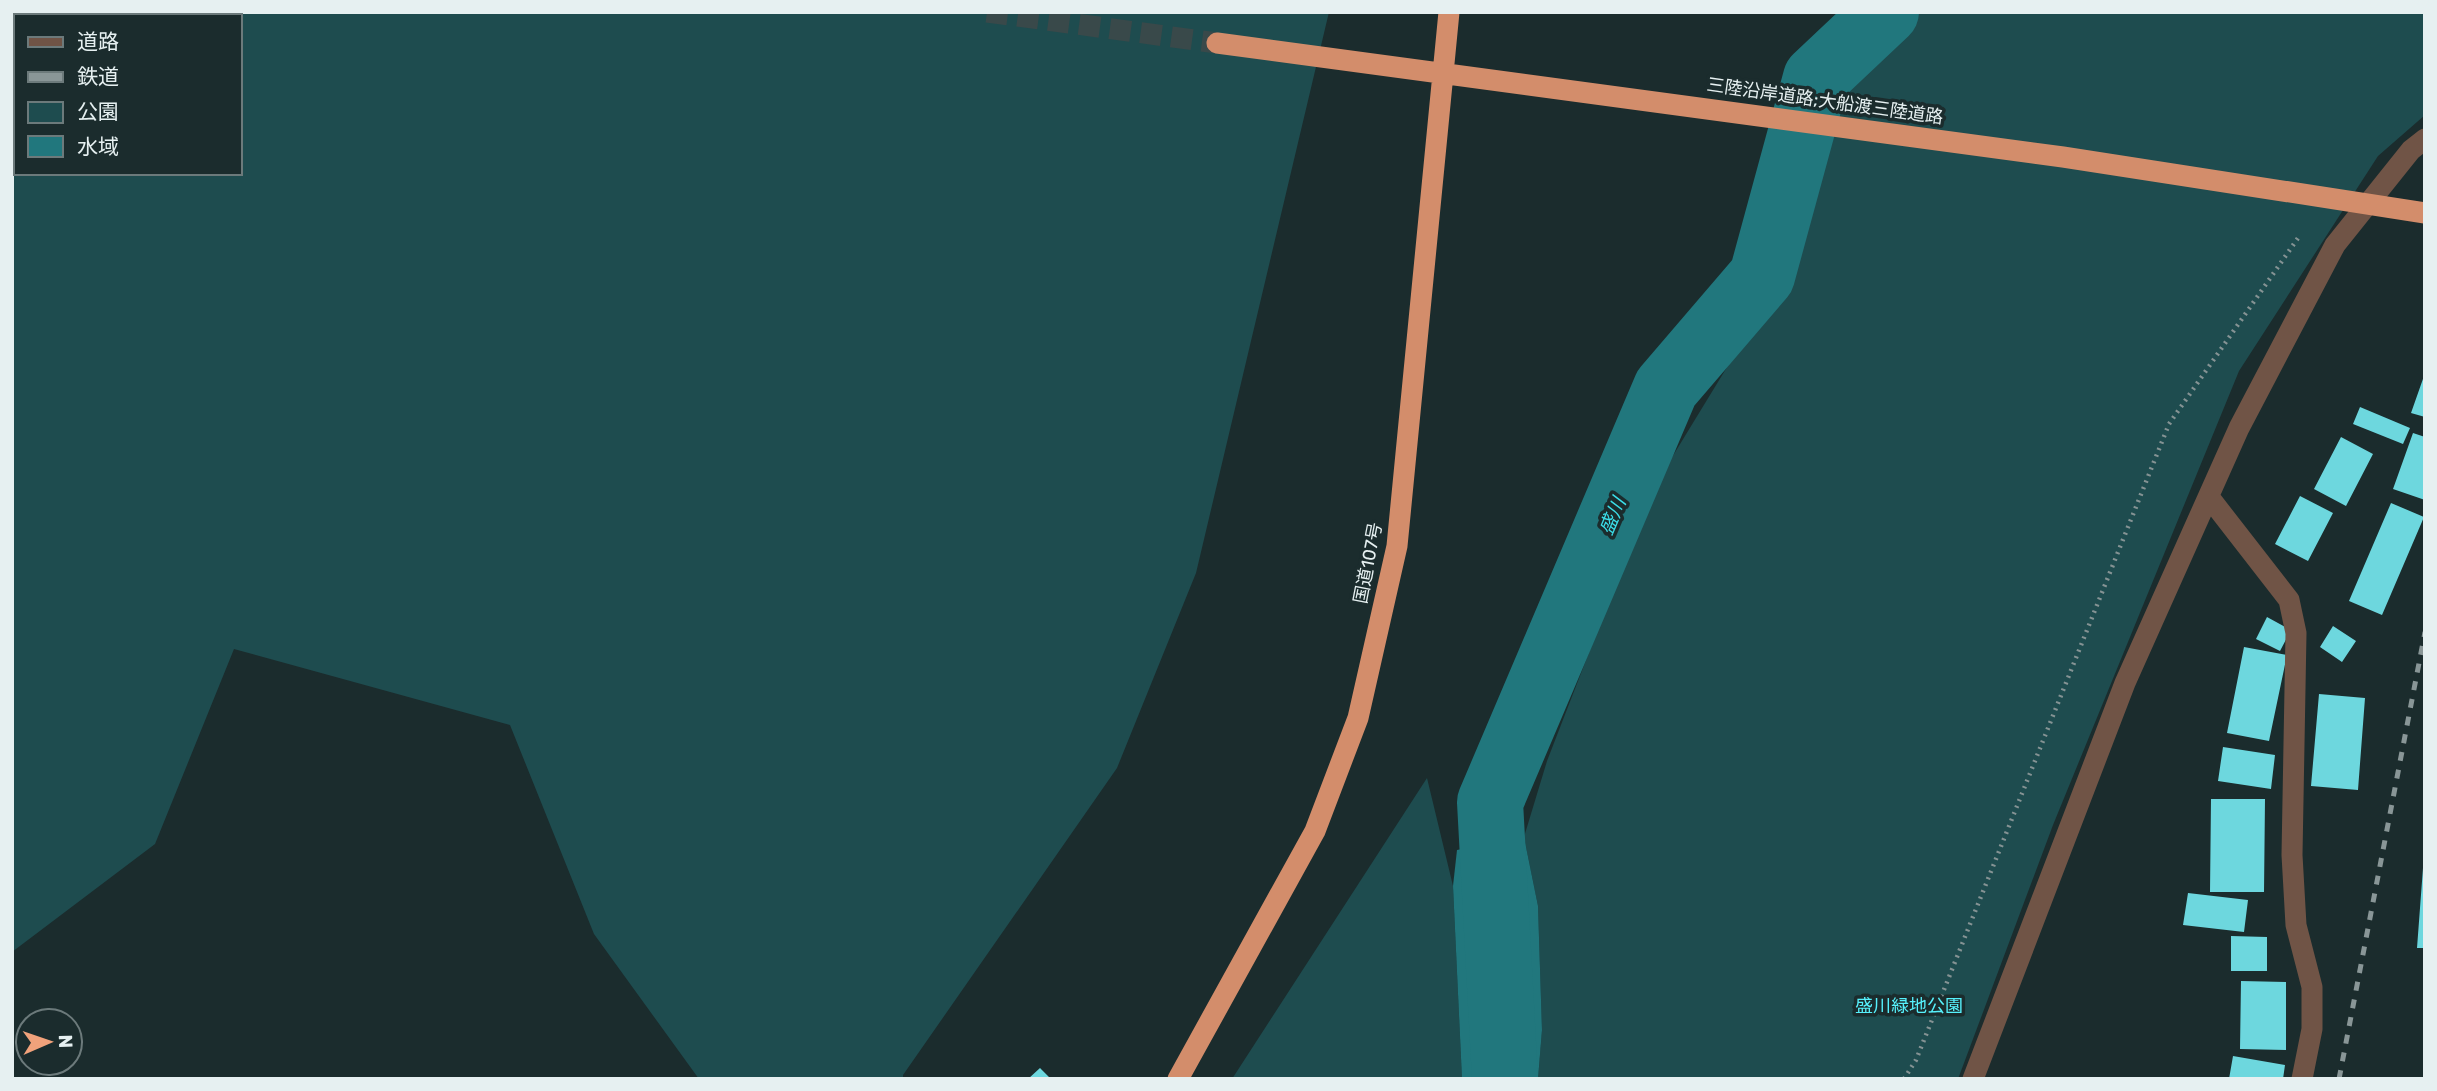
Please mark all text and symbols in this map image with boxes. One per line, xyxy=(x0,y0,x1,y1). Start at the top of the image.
legend xyxy=(14,14,242,175)
text: 道路 xyxy=(77,29,119,54)
text: 鉄道 xyxy=(77,64,119,89)
street label: 三陸沿岸道路;大船渡三陸道路 xyxy=(1705,73,1945,129)
text: 公園 xyxy=(77,99,119,124)
text: 水域 xyxy=(77,134,119,159)
water label: 盛川 xyxy=(1594,492,1631,538)
street label: 国道107号 xyxy=(1349,520,1387,606)
park label: 盛川緑地公園 xyxy=(1855,995,1963,1017)
north arrow xyxy=(14,1007,84,1077)
text: N xyxy=(54,1034,77,1049)

